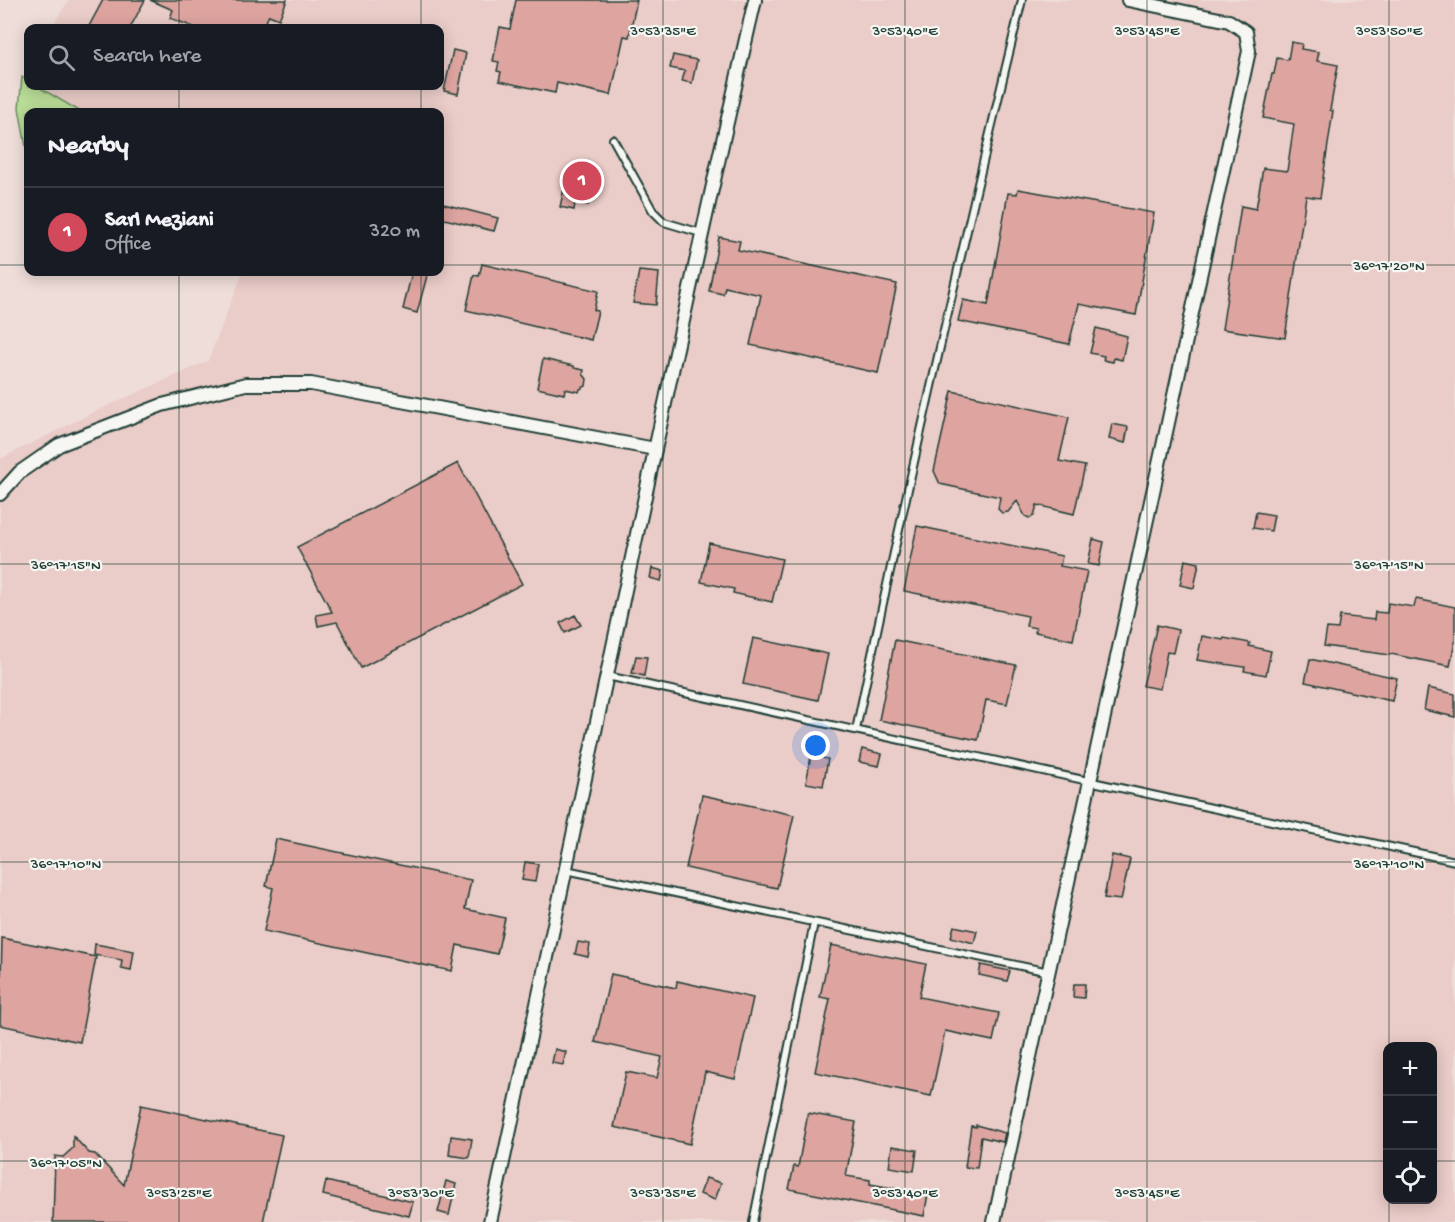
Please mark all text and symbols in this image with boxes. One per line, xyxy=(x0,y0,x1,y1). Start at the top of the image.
text: 3°53'35"E xyxy=(629,23,696,41)
text: 3°53'40"E xyxy=(871,23,938,41)
text: 3°53'45"E xyxy=(1114,23,1180,41)
text: 3°53'50"E xyxy=(1355,23,1423,41)
search box xyxy=(24,24,444,90)
icon: search xyxy=(45,41,78,74)
text: Search here xyxy=(93,44,201,70)
text: Nearby xyxy=(48,132,129,163)
pin: 1 xyxy=(562,158,602,204)
text: Sarl Meziani xyxy=(105,208,214,234)
text: 1 xyxy=(63,221,72,244)
text: 320 m xyxy=(370,221,420,244)
text: Office xyxy=(105,234,151,257)
text: 36°17'20"N xyxy=(1352,258,1425,276)
text: 36°17'15"N xyxy=(30,557,101,575)
text: 36°17'15"N xyxy=(1353,557,1424,575)
your location xyxy=(801,731,830,760)
text: 36°17'10"N xyxy=(30,856,101,874)
text: 36°17'10"N xyxy=(1353,856,1424,874)
map controls xyxy=(1383,1042,1437,1204)
button: + xyxy=(1383,1042,1437,1096)
button: − xyxy=(1383,1096,1437,1150)
button: locate xyxy=(1383,1150,1437,1204)
text: 36°17'05"N xyxy=(29,1155,102,1173)
text: 3°53'25"E xyxy=(146,1185,212,1203)
text: 3°53'30"E xyxy=(387,1185,455,1203)
text: 3°53'35"E xyxy=(629,1185,696,1203)
text: 3°53'40"E xyxy=(871,1185,938,1203)
text: 3°53'45"E xyxy=(1114,1185,1180,1203)

